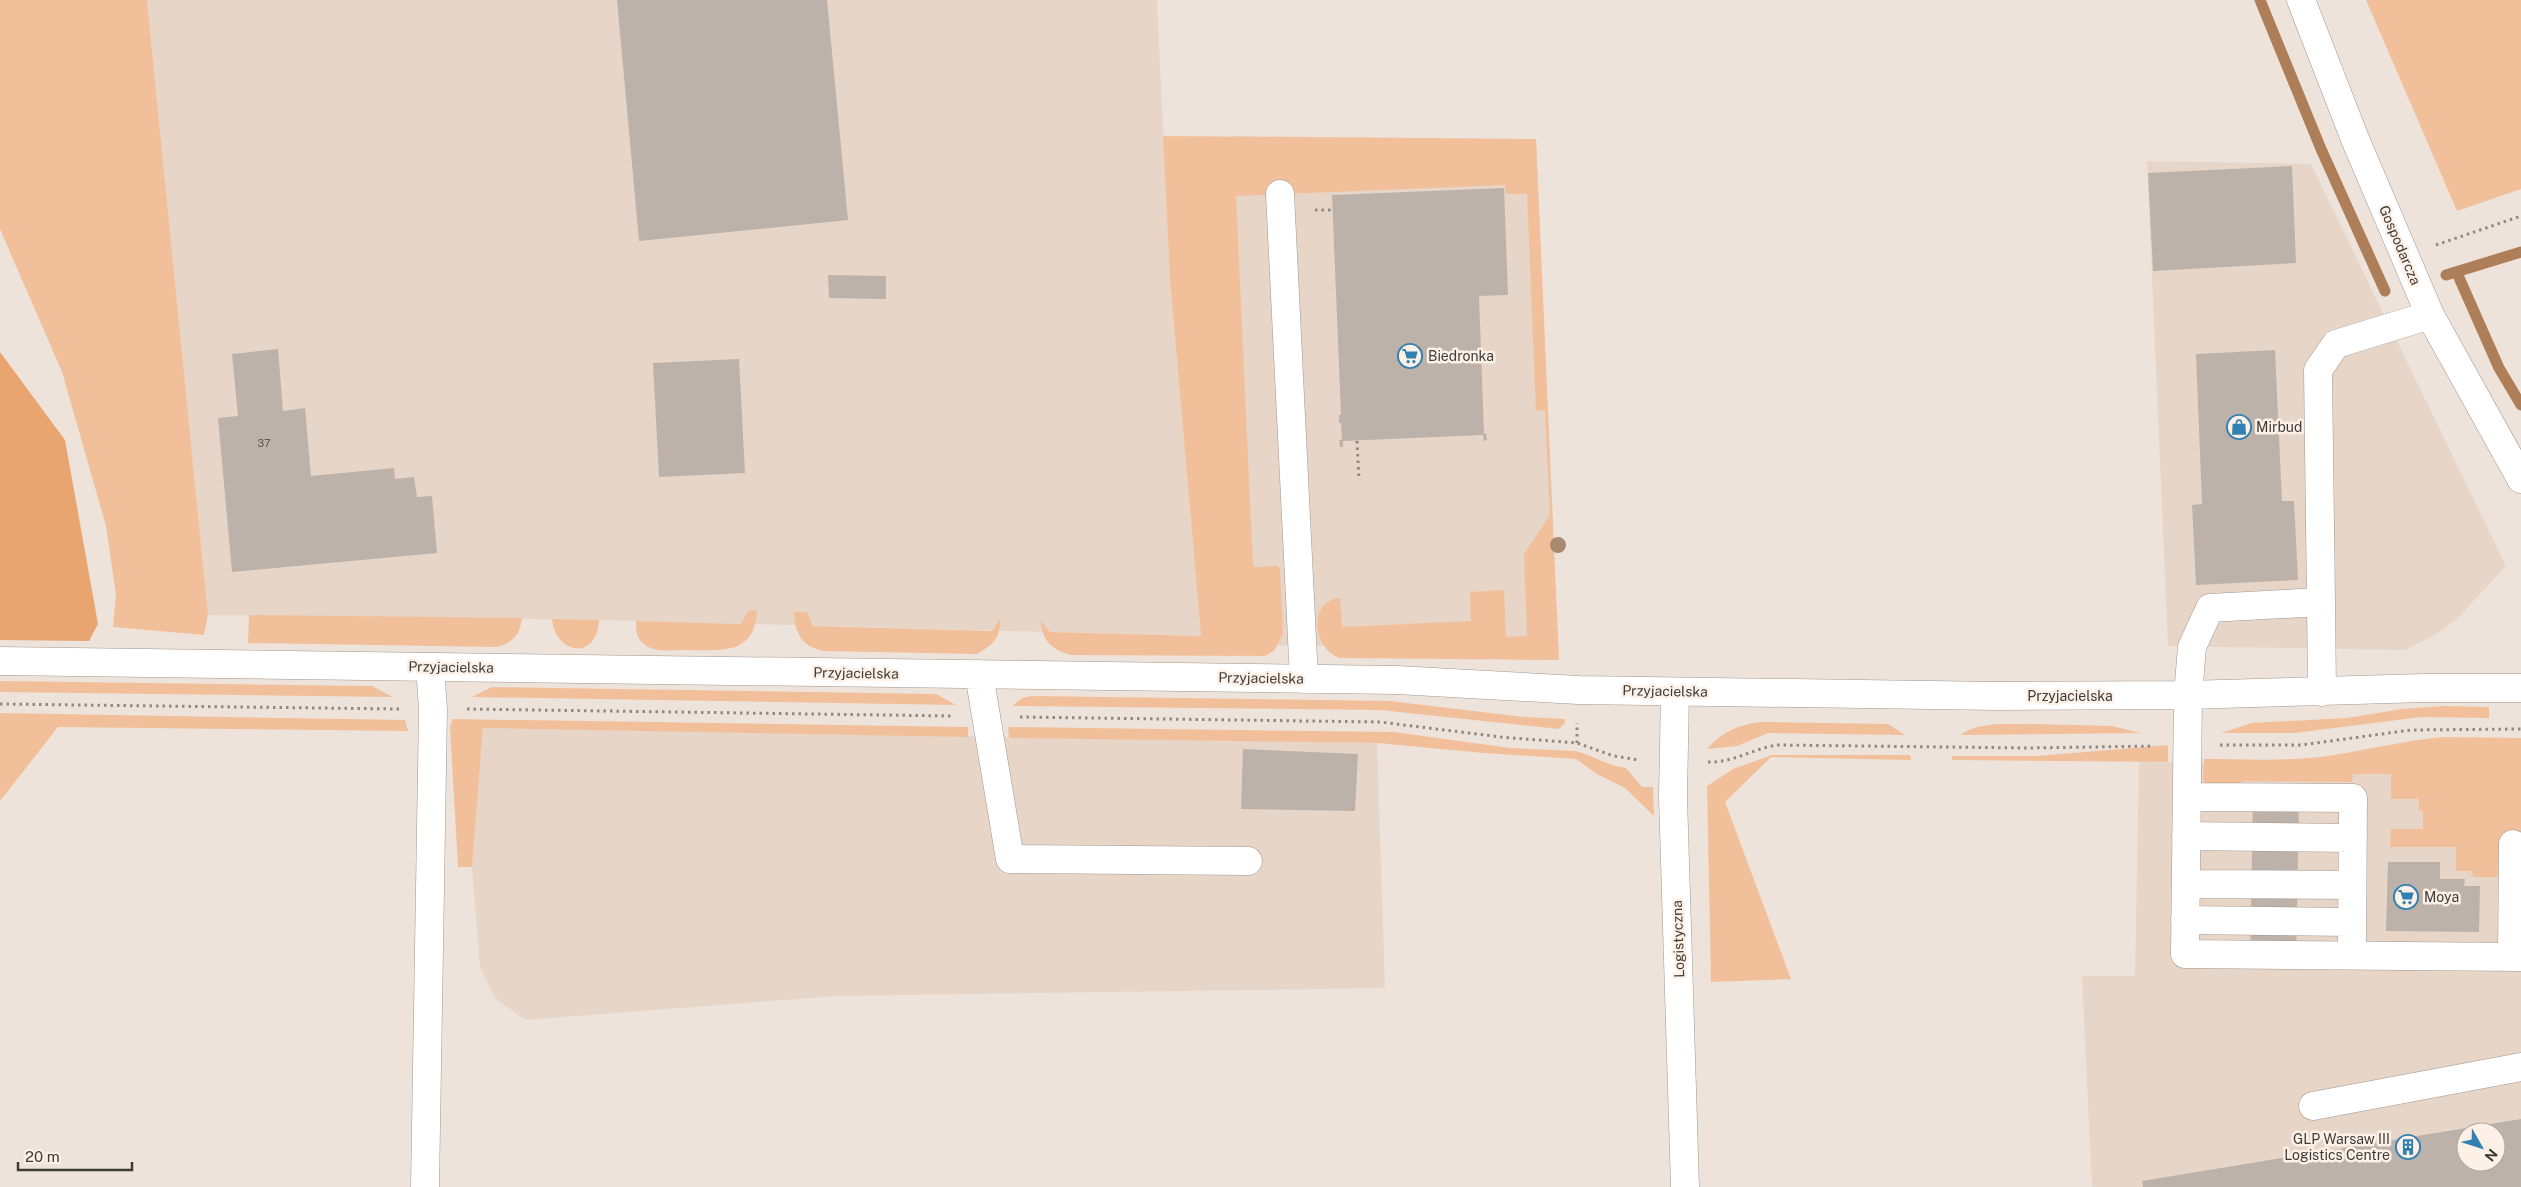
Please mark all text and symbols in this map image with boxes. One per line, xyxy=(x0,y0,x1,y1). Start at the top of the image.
street label: Gospodarcza xyxy=(2376,203,2424,287)
supermarket icon: Biedronka xyxy=(1397,343,1423,369)
place label: Biedronka xyxy=(1428,348,1494,364)
shop icon: Mirbud xyxy=(2226,414,2252,440)
place label: Mirbud xyxy=(2256,419,2302,435)
house number: 37 xyxy=(257,437,271,449)
street label: Przyjacielska xyxy=(408,658,494,676)
street label: Przyjacielska xyxy=(813,664,899,682)
street label: Przyjacielska xyxy=(1218,669,1304,687)
street label: Przyjacielska xyxy=(1622,682,1708,700)
street label: Przyjacielska xyxy=(2027,688,2113,704)
supermarket icon: Moya xyxy=(2393,884,2419,910)
place label: Moya xyxy=(2424,889,2459,905)
street label: Logistyczna xyxy=(1669,900,1687,978)
north arrow xyxy=(2456,1122,2506,1172)
place label: GLP Warsaw III Logistics Centre xyxy=(2284,1131,2390,1163)
building icon: GLP Warsaw III Logistics Centre xyxy=(2395,1134,2421,1160)
scale bar xyxy=(18,1140,131,1172)
text: N xyxy=(2481,1146,2501,1164)
text: 20 m xyxy=(25,1148,60,1165)

